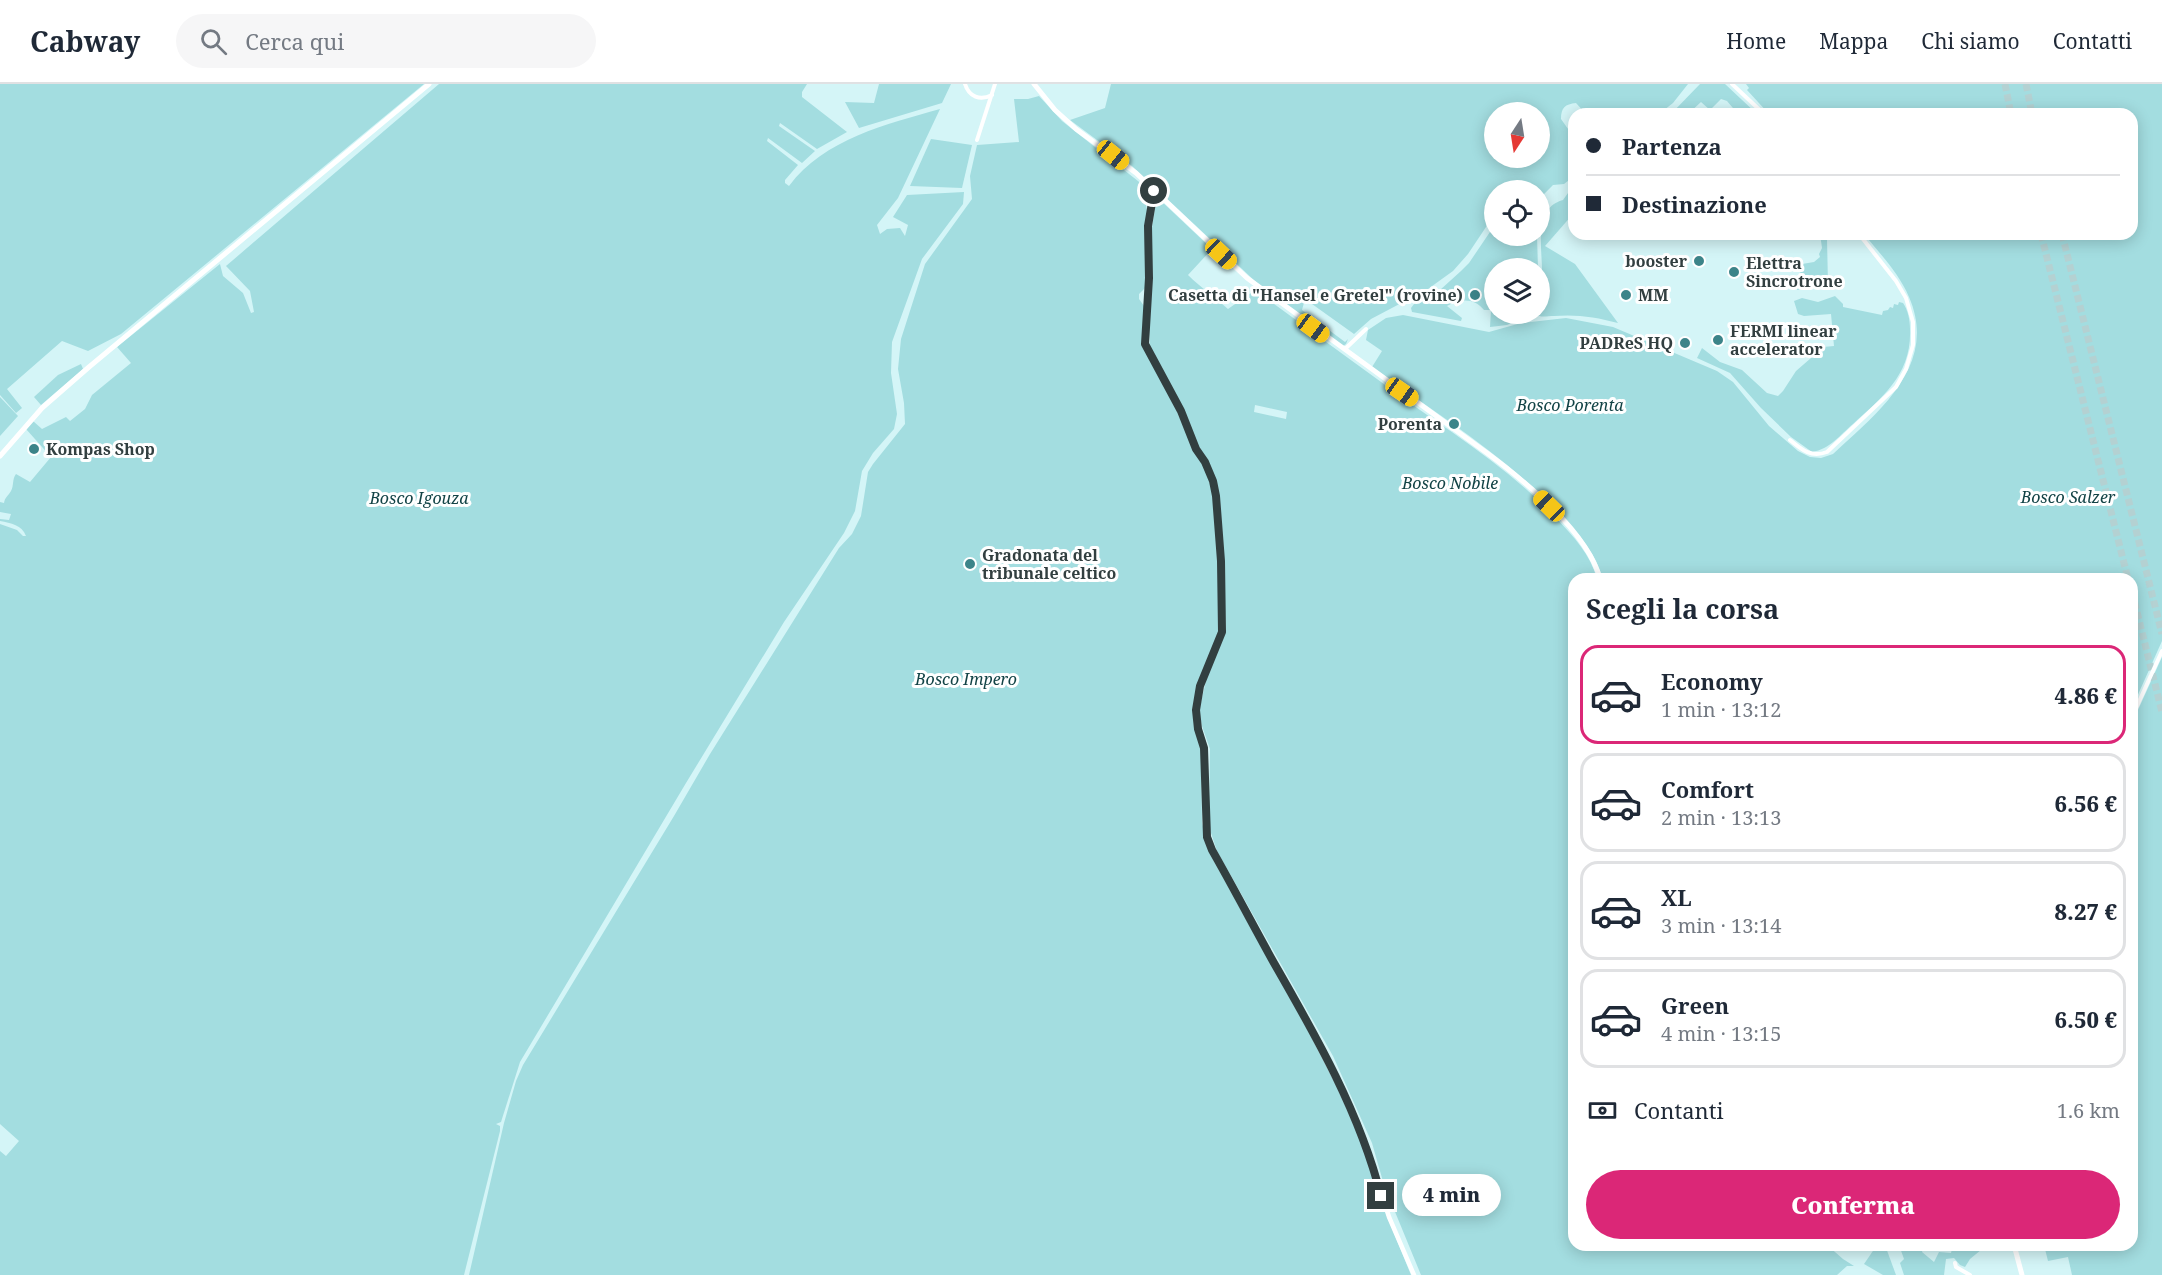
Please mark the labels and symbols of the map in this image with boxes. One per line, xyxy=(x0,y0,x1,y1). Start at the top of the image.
north arrow xyxy=(1484,102,1550,168)
car xyxy=(1093,137,1133,173)
route start xyxy=(1140,177,1167,204)
car xyxy=(1202,235,1240,273)
place label: booster xyxy=(1625,250,1688,272)
place label: Elettra Sincrotrone xyxy=(1746,252,1843,292)
marker: booster xyxy=(1692,254,1706,268)
marker: Elettra Sincrotrone xyxy=(1727,265,1741,279)
place label: Casetta di "Hansel e Gretel" (rovine) xyxy=(1168,284,1463,306)
place label: MM xyxy=(1638,284,1668,306)
marker: Casetta di "Hansel e Gretel" (rovine) xyxy=(1468,288,1482,302)
marker: MM xyxy=(1619,288,1633,302)
car xyxy=(1293,310,1333,346)
place label: FERMI linear accelerator xyxy=(1730,320,1837,360)
place label: PADReS HQ xyxy=(1580,332,1673,354)
marker: FERMI linear accelerator xyxy=(1711,333,1725,347)
marker: PADReS HQ xyxy=(1678,336,1692,350)
car xyxy=(1382,374,1422,410)
park label: Bosco Porenta xyxy=(1515,394,1624,416)
place label: Porenta xyxy=(1378,413,1442,435)
marker: Porenta xyxy=(1447,417,1461,431)
place label: Kompas Shop xyxy=(46,438,155,460)
marker: Kompas Shop xyxy=(27,442,41,456)
park label: Bosco Nobile xyxy=(1401,472,1498,494)
park label: Bosco Salzer xyxy=(2020,486,2116,508)
park label: Bosco Igouza xyxy=(368,487,469,509)
car xyxy=(1530,487,1568,525)
place label: Gradonata del tribunale celtico xyxy=(982,544,1117,584)
marker: Gradonata del tribunale celtico xyxy=(963,557,977,571)
park label: Bosco Impero xyxy=(914,668,1017,690)
callout: 4 min xyxy=(1402,1175,1501,1217)
route end xyxy=(1367,1182,1394,1209)

